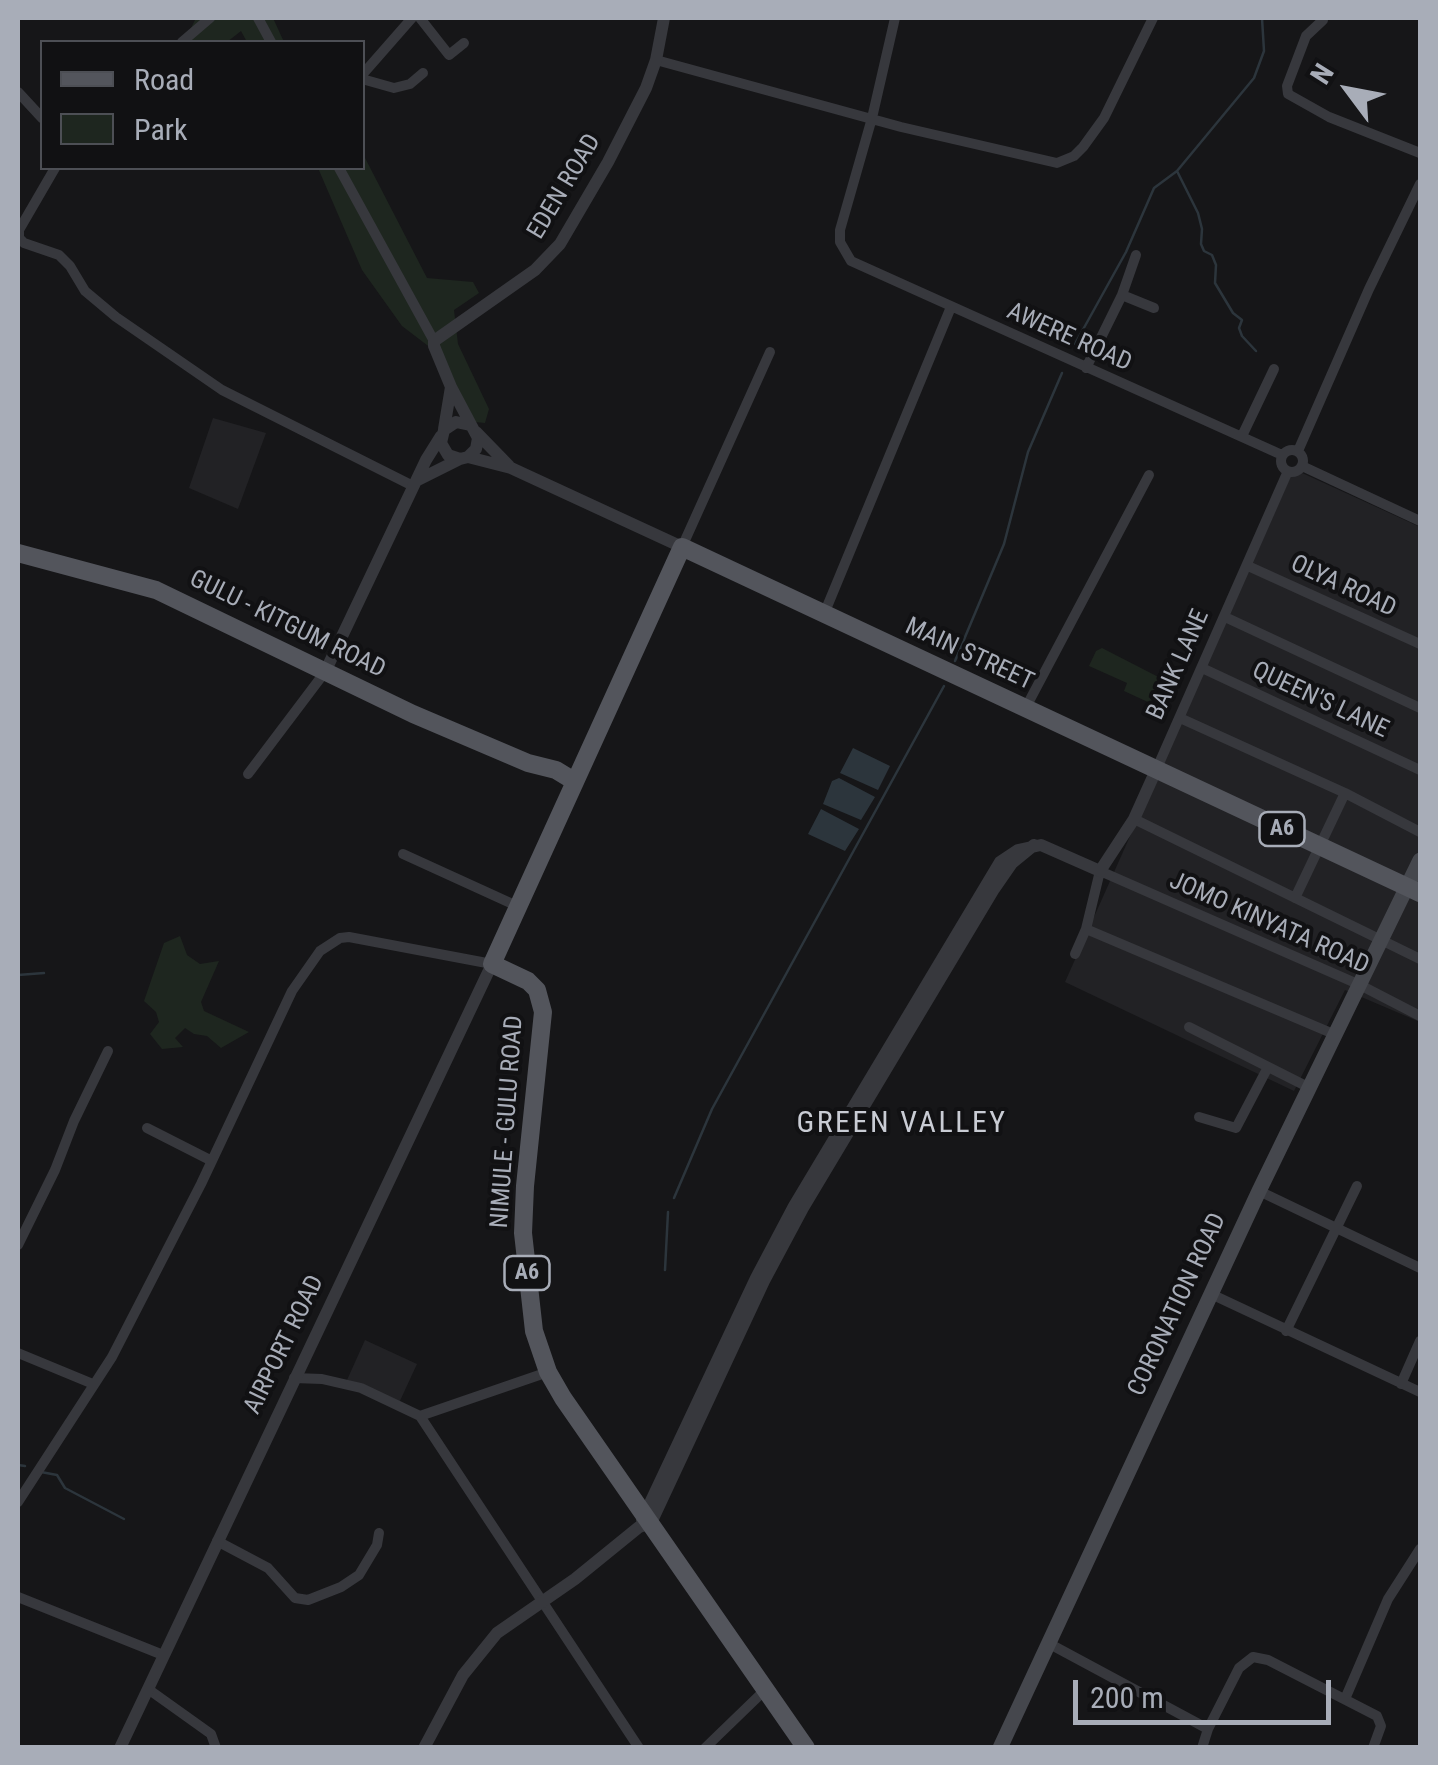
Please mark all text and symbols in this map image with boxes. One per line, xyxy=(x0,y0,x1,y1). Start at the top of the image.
legend xyxy=(40,40,365,170)
north arrow xyxy=(1298,40,1398,140)
text: N xyxy=(1304,58,1341,90)
text: Road xyxy=(134,62,194,97)
text: Park xyxy=(134,112,188,147)
street label: EDEN ROAD xyxy=(522,129,608,245)
street label: AWERE ROAD xyxy=(1002,297,1136,379)
street label: OLYA ROAD xyxy=(1286,550,1400,624)
street label: GULU - KITGUM ROAD xyxy=(184,565,390,685)
street label: BANK LANE xyxy=(1141,605,1217,725)
street label: MAIN STREET xyxy=(900,612,1038,698)
street label: QUEEN'S LANE xyxy=(1247,656,1393,746)
road number: A6 xyxy=(1260,812,1304,846)
street label: JOMO KINYATA ROAD xyxy=(1164,866,1374,982)
street label: NIMULE - GULU ROAD xyxy=(486,1015,530,1229)
district label: GREEN VALLEY xyxy=(796,1106,1008,1142)
street label: CORONATION ROAD xyxy=(1123,1209,1233,1401)
road number: A6 xyxy=(504,1256,550,1290)
street label: AIRPORT ROAD xyxy=(239,1271,331,1419)
scale bar xyxy=(1078,1660,1336,1722)
text: 200 m xyxy=(1090,1680,1164,1715)

